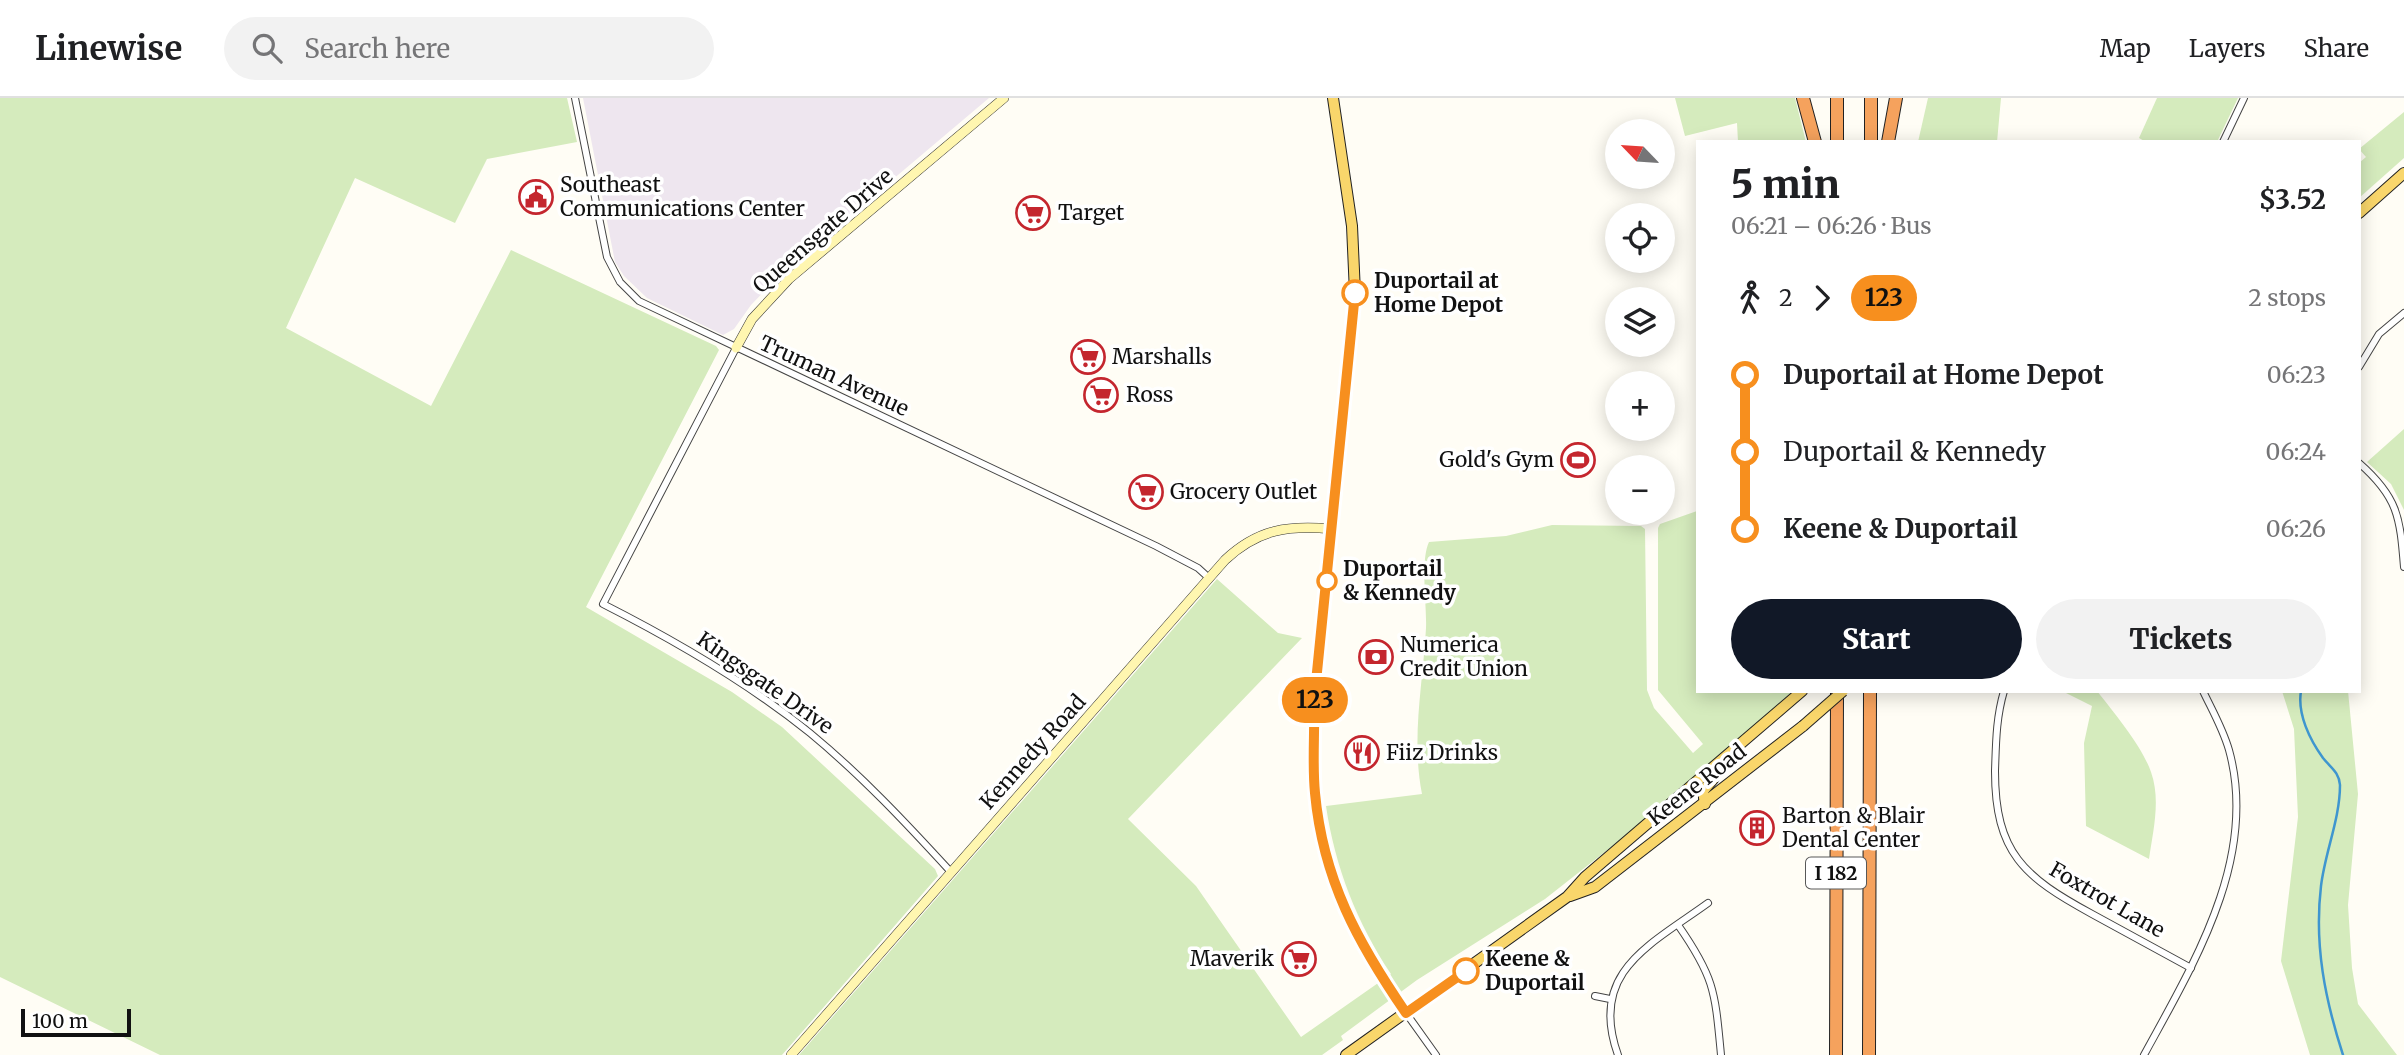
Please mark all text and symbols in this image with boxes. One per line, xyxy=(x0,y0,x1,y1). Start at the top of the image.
search box xyxy=(224,17,714,80)
text: Linewise xyxy=(35,28,182,69)
icon: search xyxy=(248,29,286,67)
text: Search here xyxy=(304,32,450,65)
text: Map xyxy=(2100,33,2151,64)
text: Layers xyxy=(2189,33,2265,64)
text: Share xyxy=(2303,33,2369,64)
north arrow xyxy=(1605,119,1675,189)
map controls xyxy=(1605,119,1675,525)
text: 5 min xyxy=(1731,161,1840,208)
street label: Queensgate Drive xyxy=(747,162,898,299)
place label: Southeast Communications Center xyxy=(560,171,805,222)
public building icon: Southeast Communications Center xyxy=(517,178,555,216)
text: $3.52 xyxy=(2259,183,2326,216)
supermarket icon: Target xyxy=(1014,194,1052,232)
place label: Target xyxy=(1058,199,1124,226)
button: locate xyxy=(1605,203,1675,273)
text: 06:21 – 06:26 · Bus xyxy=(1731,211,1932,240)
place label: Duportail at Home Depot xyxy=(1374,267,1504,318)
icon: walk xyxy=(1731,279,1769,317)
icon: forward xyxy=(1803,279,1841,317)
marker: Duportail at Home Depot xyxy=(1342,280,1368,306)
text: 123 xyxy=(1865,282,1903,313)
text: 2 xyxy=(1779,283,1793,312)
text: 2 stops xyxy=(2248,283,2326,312)
button: layers xyxy=(1605,287,1675,357)
street label: Truman Avenue xyxy=(755,329,913,422)
supermarket icon: Marshalls xyxy=(1069,338,1107,376)
place label: Marshalls xyxy=(1112,343,1212,370)
text: Duportail at Home Depot xyxy=(1783,358,2104,391)
text: 06:23 xyxy=(2267,360,2326,389)
button: + xyxy=(1605,371,1675,441)
supermarket icon: Ross xyxy=(1082,376,1120,414)
place label: Ross xyxy=(1126,381,1173,408)
text: Duportail & Kennedy xyxy=(1783,435,2046,468)
text: 06:24 xyxy=(2266,437,2326,466)
sports icon: Gold's Gym xyxy=(1559,441,1597,479)
place label: Gold's Gym xyxy=(1439,446,1554,473)
button: − xyxy=(1605,455,1675,525)
supermarket icon: Grocery Outlet xyxy=(1127,473,1165,511)
place label: Grocery Outlet xyxy=(1170,478,1317,505)
text: Keene & Duportail xyxy=(1783,512,2018,545)
text: 06:26 xyxy=(2266,514,2326,543)
place label: Duportail & Kennedy xyxy=(1343,555,1456,606)
marker: Duportail & Kennedy xyxy=(1317,571,1337,591)
button: Start xyxy=(1731,599,2022,679)
button: Tickets xyxy=(2036,599,2326,679)
street label: Kingsgate Drive xyxy=(692,626,839,740)
place label: Numerica Credit Union xyxy=(1400,631,1528,682)
bank icon: Numerica Credit Union xyxy=(1357,638,1395,676)
line badge: 123 xyxy=(1275,677,1355,723)
text: 123 xyxy=(1296,684,1334,715)
street label: Kennedy Road xyxy=(974,688,1092,815)
restaurant icon: Fiiz Drinks xyxy=(1343,734,1381,772)
street label: Keene Road xyxy=(1642,737,1752,832)
place label: Fiiz Drinks xyxy=(1386,739,1498,766)
place label: Barton & Blair Dental Center xyxy=(1782,802,1925,853)
building icon: Barton & Blair Dental Center xyxy=(1738,809,1776,847)
street label: Foxtrot Lane xyxy=(2045,856,2170,944)
road number: I 182 xyxy=(1806,858,1866,888)
supermarket icon: Maverik xyxy=(1280,940,1318,978)
place label: Maverik xyxy=(1190,945,1275,972)
place label: Keene & Duportail xyxy=(1485,945,1585,996)
marker: Keene & Duportail xyxy=(1453,958,1479,984)
scale bar xyxy=(21,1006,131,1038)
text: 100 m xyxy=(32,1009,88,1033)

